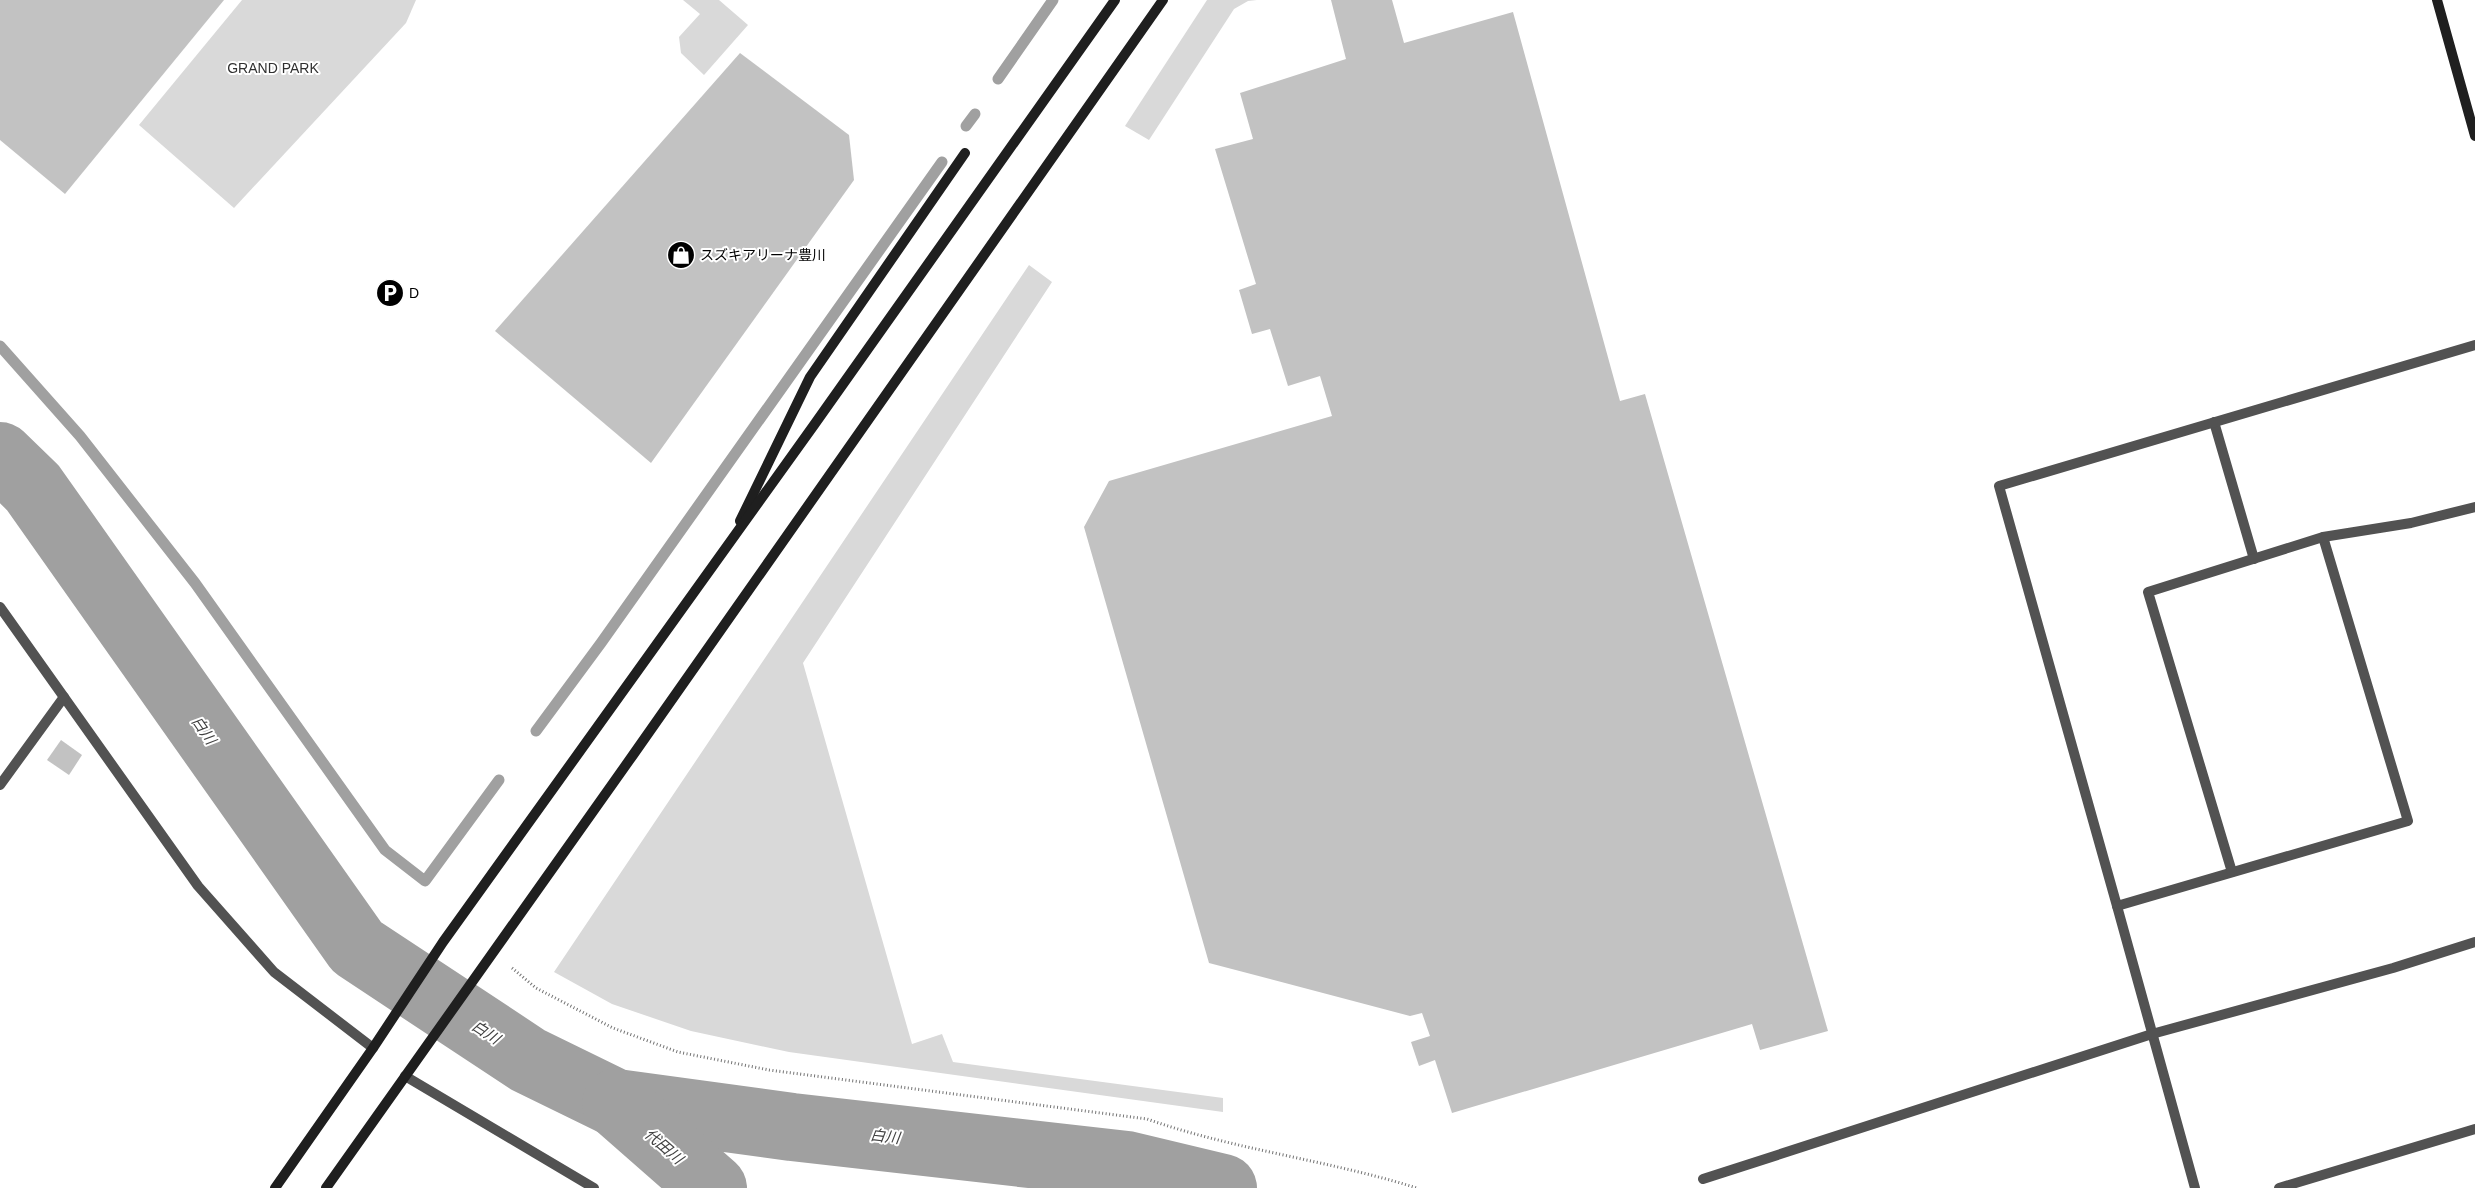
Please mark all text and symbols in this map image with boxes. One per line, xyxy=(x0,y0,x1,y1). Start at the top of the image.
park label: GRAND PARK xyxy=(227,60,319,76)
shop icon: スズキアリーナ豊川 xyxy=(666,240,696,270)
place label: スズキアリーナ豊川 xyxy=(700,247,826,263)
parking icon: D xyxy=(375,278,405,308)
place label: D xyxy=(409,285,419,301)
water label: 白川 xyxy=(188,713,221,749)
water label: 白川 xyxy=(469,1017,505,1048)
water label: 代田川 xyxy=(641,1125,688,1168)
water label: 白川 xyxy=(869,1126,903,1147)

